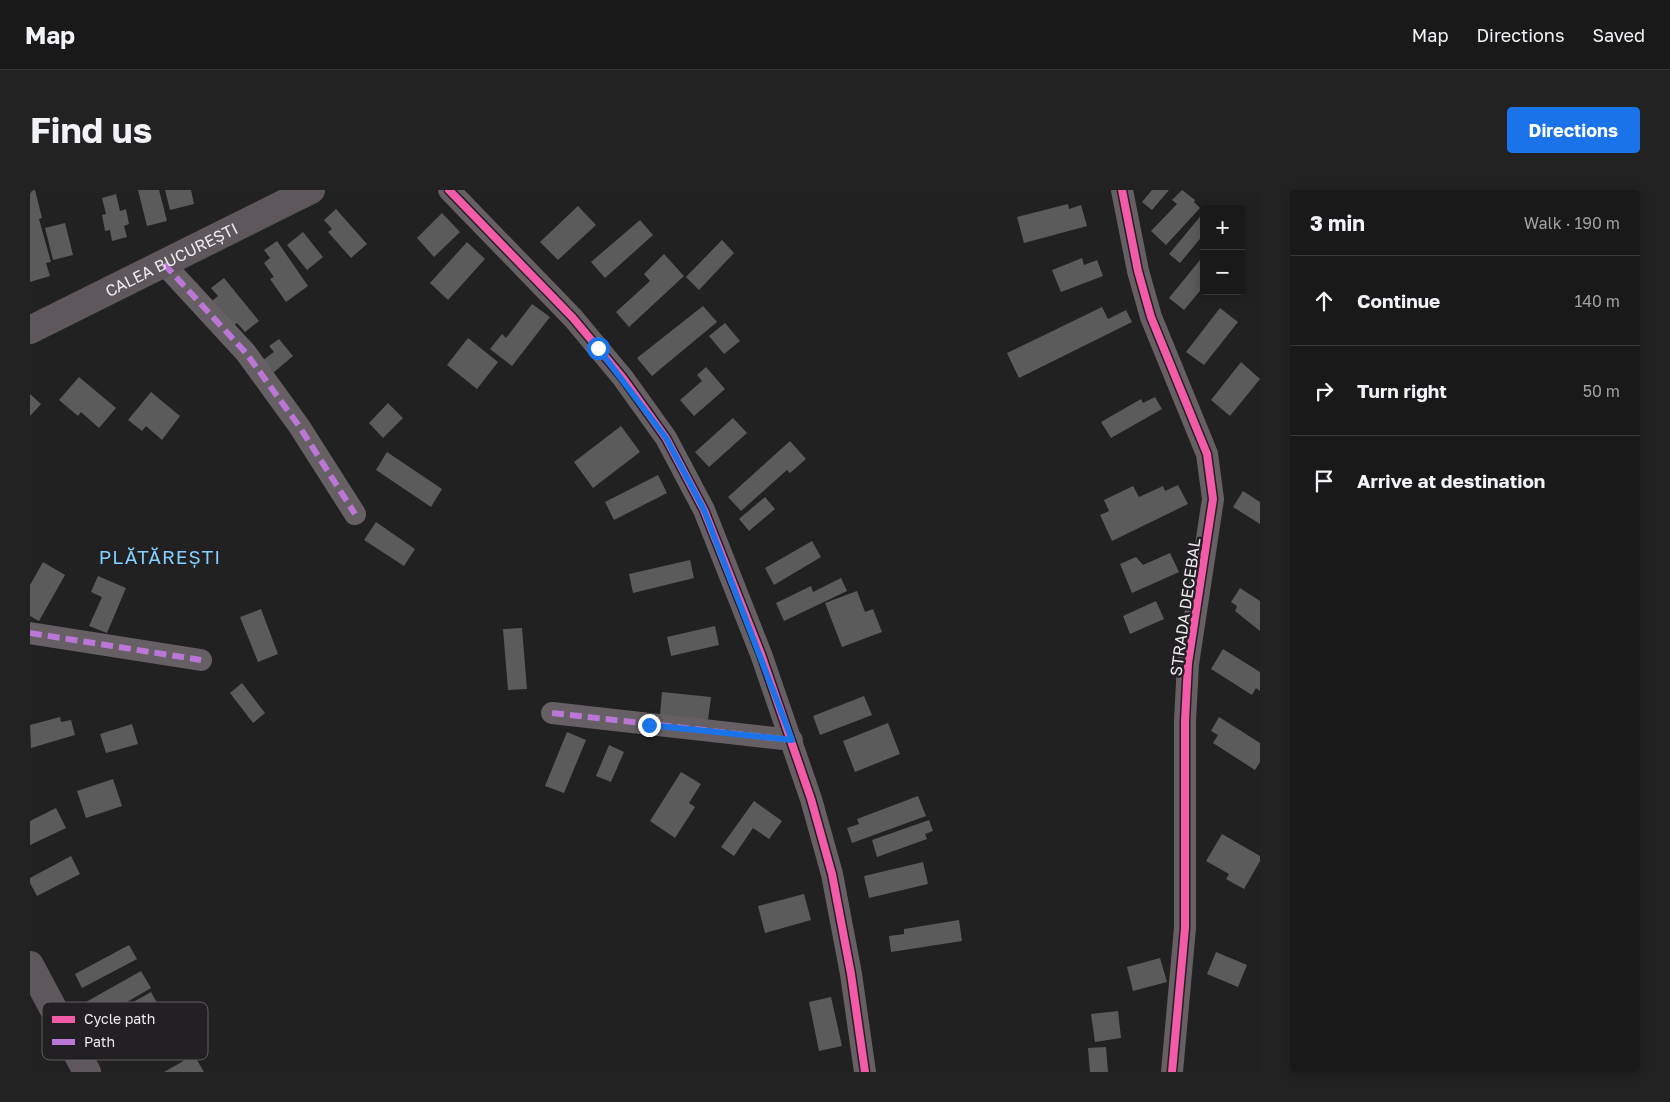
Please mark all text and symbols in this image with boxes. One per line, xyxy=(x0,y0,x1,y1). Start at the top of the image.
text: Map xyxy=(25,20,75,49)
text: Map xyxy=(1412,24,1448,46)
text: Directions xyxy=(1476,24,1564,46)
text: Saved xyxy=(1592,24,1645,46)
button: Directions xyxy=(1507,107,1640,153)
text: Find us xyxy=(30,109,152,151)
map controls xyxy=(1200,205,1245,295)
button: + xyxy=(1200,205,1245,250)
text: 3 min xyxy=(1310,210,1365,236)
text: Walk · 190 m xyxy=(1524,213,1620,233)
street label: CALEA BUCUREȘTI xyxy=(102,218,241,301)
button: − xyxy=(1200,250,1245,295)
icon: ahead xyxy=(1310,287,1338,315)
text: Continue xyxy=(1357,289,1440,312)
text: 140 m xyxy=(1574,291,1620,311)
route start xyxy=(587,337,610,360)
icon: right xyxy=(1310,377,1338,405)
text: Turn right xyxy=(1357,379,1447,402)
text: 50 m xyxy=(1583,381,1620,401)
icon: arrive xyxy=(1310,467,1338,495)
text: Arrive at destination xyxy=(1357,469,1545,492)
street label: STRADA DECEBAL xyxy=(1165,537,1205,677)
district label: PLĂTĂREȘTI xyxy=(99,545,221,568)
route end xyxy=(638,714,661,737)
legend xyxy=(42,1002,208,1060)
text: Cycle path xyxy=(84,1010,155,1027)
text: Path xyxy=(84,1033,115,1050)

